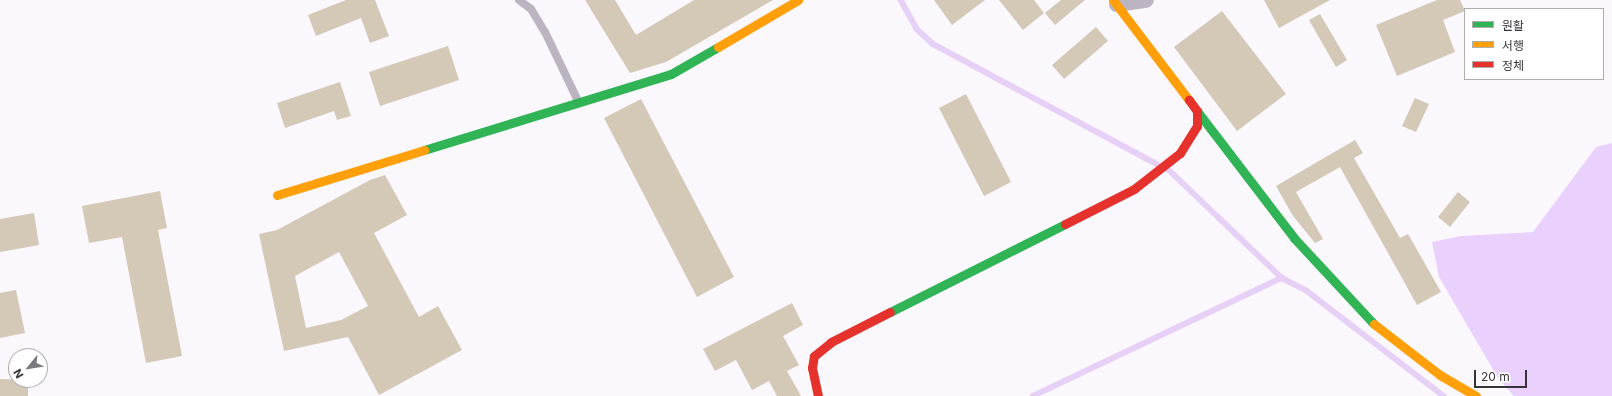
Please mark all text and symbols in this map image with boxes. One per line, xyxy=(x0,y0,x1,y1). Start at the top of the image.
legend xyxy=(1464,8,1604,80)
text: 원활 xyxy=(1502,18,1524,33)
text: 서행 xyxy=(1502,38,1524,53)
text: 정체 xyxy=(1502,58,1524,73)
north arrow xyxy=(8,348,48,388)
scale bar xyxy=(1476,362,1529,388)
text: N xyxy=(10,366,27,381)
text: 20 m xyxy=(1481,369,1510,384)

